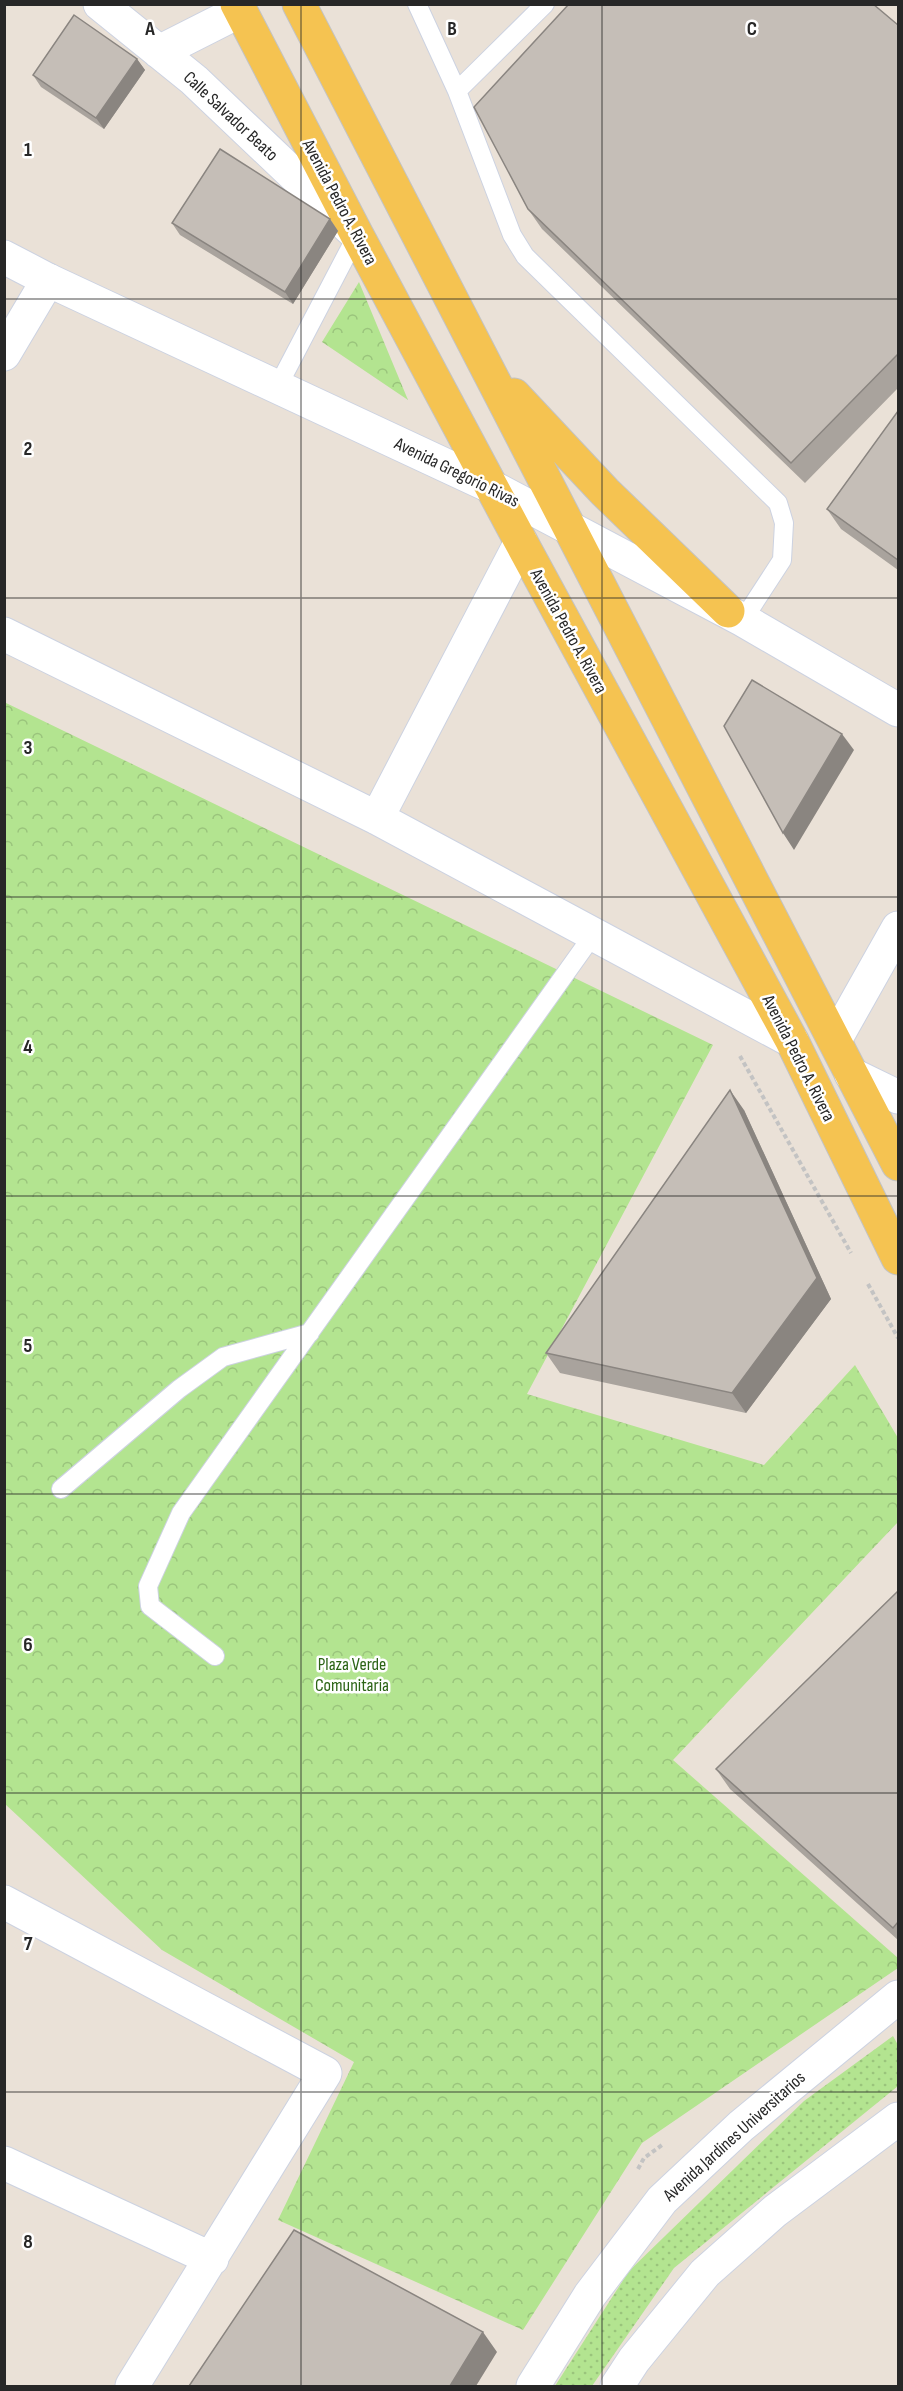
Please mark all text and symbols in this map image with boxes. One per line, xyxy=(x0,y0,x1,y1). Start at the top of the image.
text: A xyxy=(144,17,155,41)
text: B xyxy=(447,17,457,41)
text: C xyxy=(747,17,757,41)
street label: Calle Salvador Beato xyxy=(179,67,282,166)
street label: Avenida Pedro A. Rivera xyxy=(297,135,382,269)
text: 1 xyxy=(24,138,32,162)
street label: Avenida Gregorio Rivas xyxy=(390,433,523,512)
text: 2 xyxy=(24,437,32,461)
street label: Avenida Pedro A. Rivera xyxy=(525,564,611,697)
text: 3 xyxy=(24,736,33,760)
street label: Avenida Pedro A. Rivera xyxy=(757,991,840,1125)
text: 4 xyxy=(23,1035,33,1059)
text: 5 xyxy=(24,1334,33,1358)
text: 6 xyxy=(23,1633,33,1657)
park label: Plaza Verde Comunitaria xyxy=(315,1654,389,1696)
text: 7 xyxy=(24,1932,33,1956)
street label: Avenida Jardines Universitarios xyxy=(658,2067,810,2206)
text: 8 xyxy=(23,2230,33,2254)

